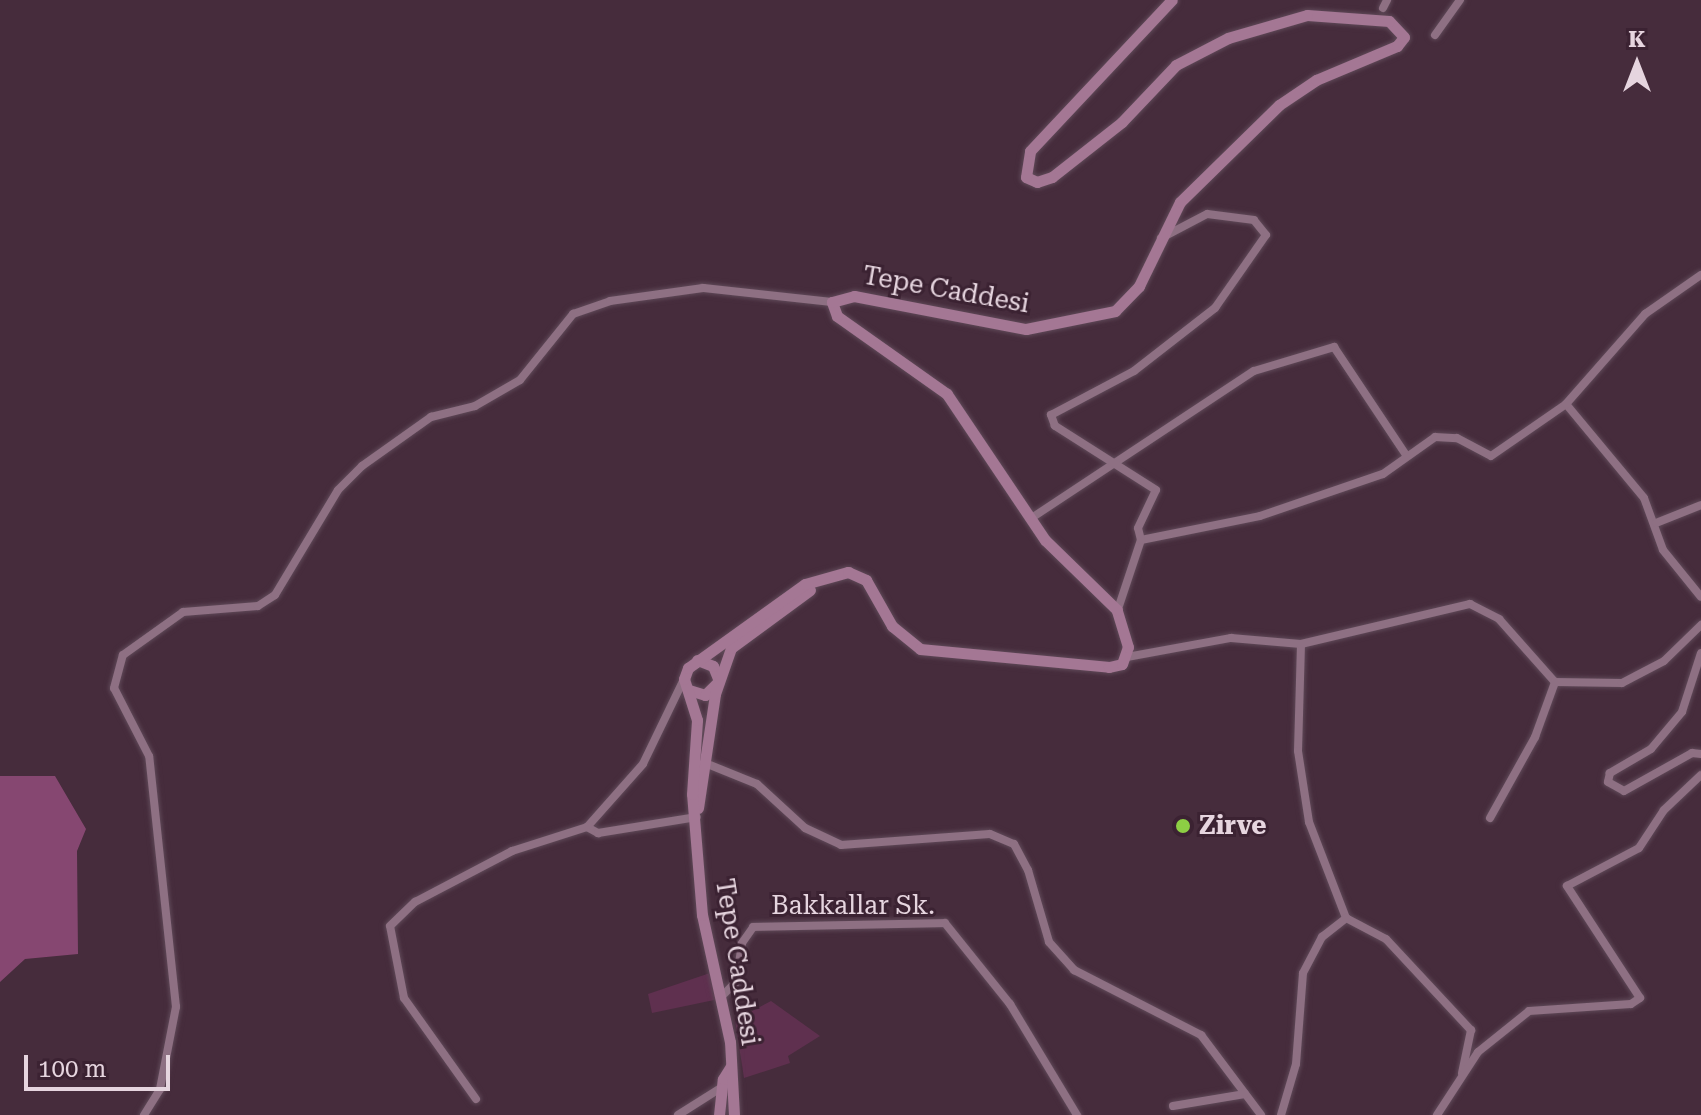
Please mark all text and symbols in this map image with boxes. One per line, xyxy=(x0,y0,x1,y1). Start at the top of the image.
north arrow xyxy=(1597,24,1677,104)
text: K xyxy=(1628,27,1646,52)
street label: Tepe Caddesi xyxy=(860,260,1032,320)
place label: Zirve xyxy=(1199,810,1267,842)
marker: Zirve xyxy=(1174,817,1192,835)
street label: Tepe Caddesi xyxy=(708,876,766,1048)
street label: Bakkallar Sk. xyxy=(771,890,935,922)
scale bar xyxy=(28,1039,174,1089)
text: 100 m xyxy=(38,1055,106,1083)

